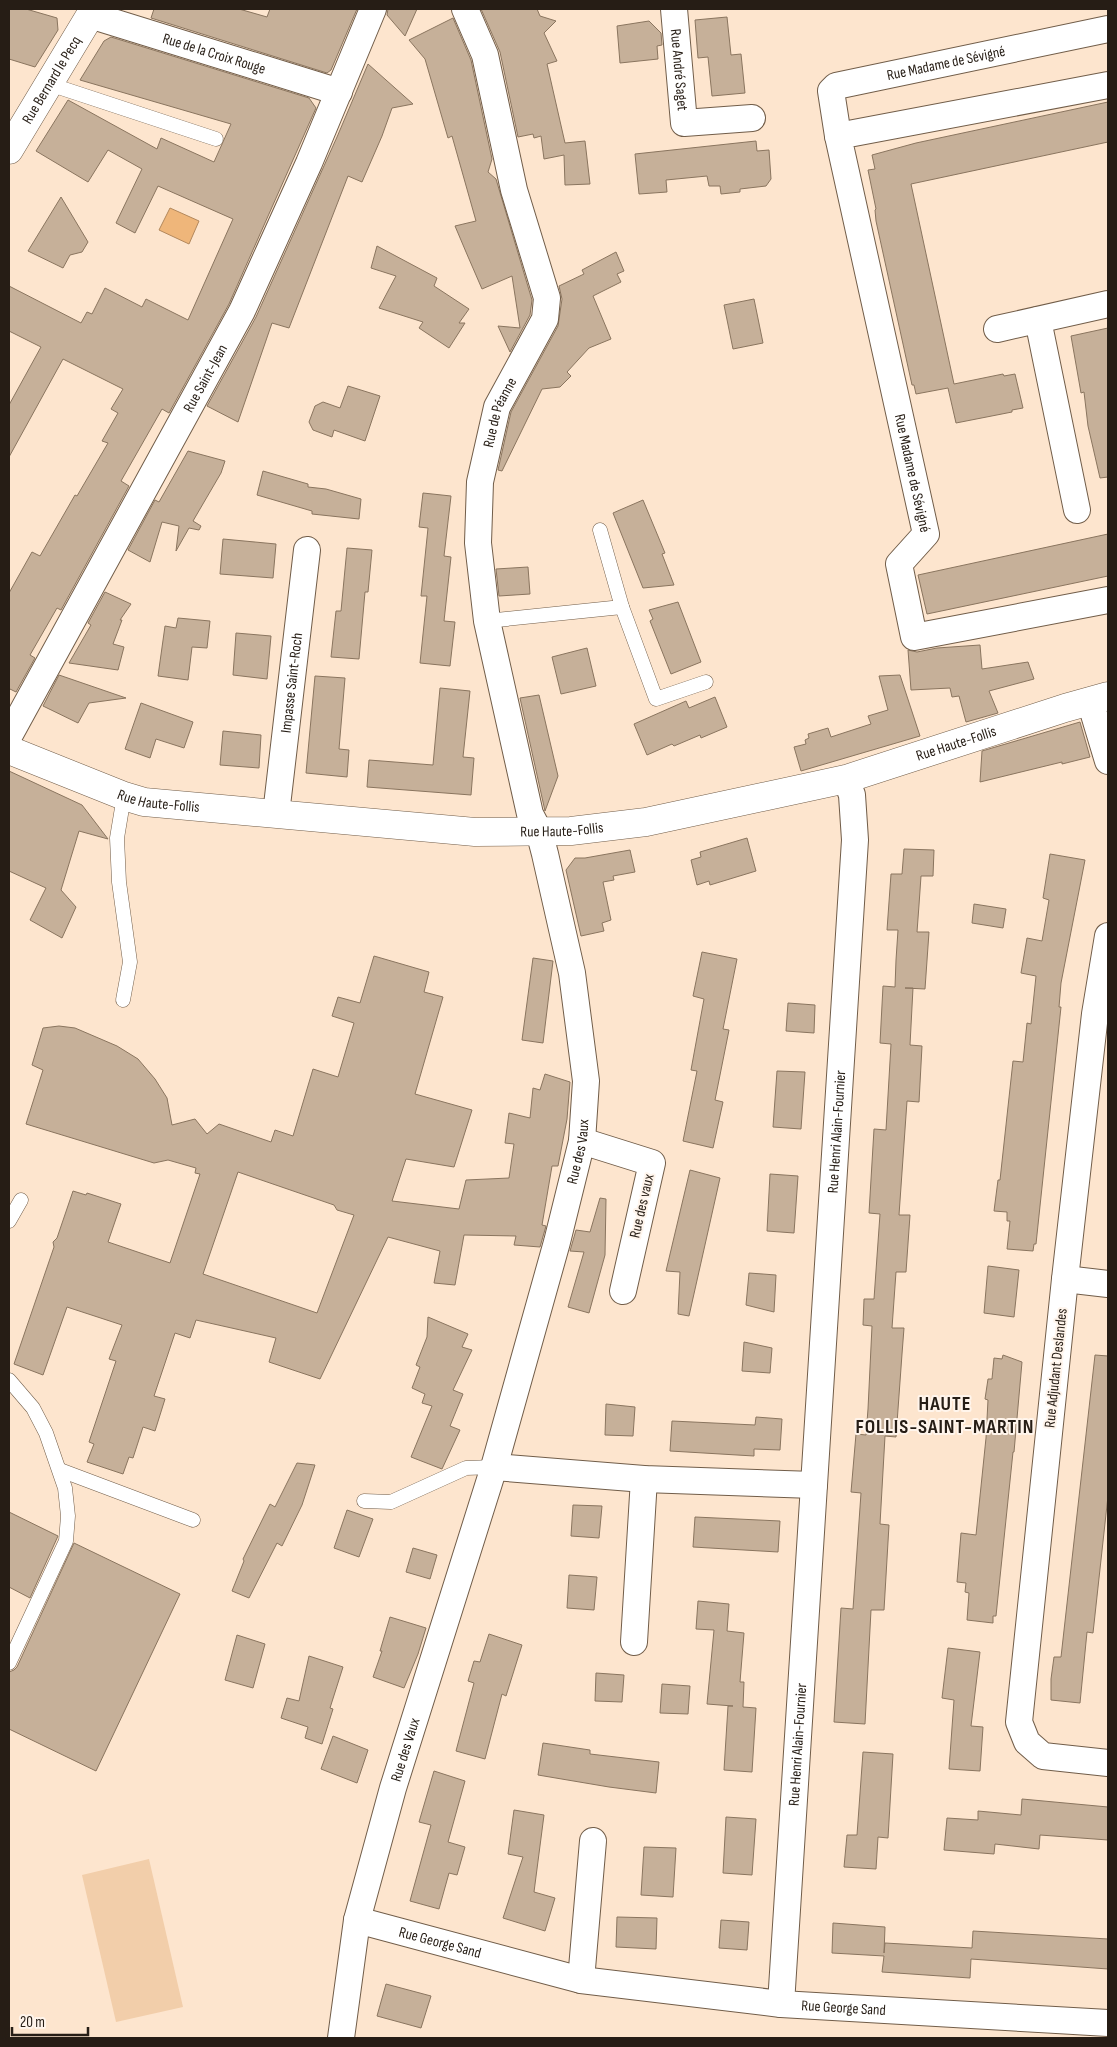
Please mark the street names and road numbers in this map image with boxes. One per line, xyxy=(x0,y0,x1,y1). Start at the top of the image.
street label: Rue André Saget xyxy=(666,28,692,112)
street label: Rue de la Croix Rouge xyxy=(160,29,268,78)
street label: Rue Bernard le Pecq xyxy=(18,32,85,127)
street label: Rue Madame de Sévigné xyxy=(885,41,1007,85)
street label: Rue Saint-Jean xyxy=(179,341,231,416)
street label: Rue de Péanne xyxy=(479,374,521,449)
street label: Rue Madame de Sévigné xyxy=(890,412,935,534)
street label: Impasse Saint-Roch xyxy=(276,632,307,734)
street label: Rue Haute-Follis xyxy=(914,721,999,765)
street label: Rue Haute-Follis xyxy=(114,785,200,817)
street label: Rue Haute-Follis xyxy=(520,818,604,841)
street label: Rue Henri Alain-Fournier xyxy=(823,1069,850,1194)
street label: Rue des Vaux xyxy=(562,1118,593,1186)
street label: Rue des vaux xyxy=(625,1172,659,1240)
street label: Rue Adjudant Deslandes xyxy=(1040,1307,1072,1429)
street label: Rue Henri Alain-Fournier xyxy=(784,1682,811,1807)
street label: Rue des Vaux xyxy=(386,1715,424,1784)
street label: Rue George Sand xyxy=(397,1922,483,1962)
street label: Rue George Sand xyxy=(801,1996,886,2020)

